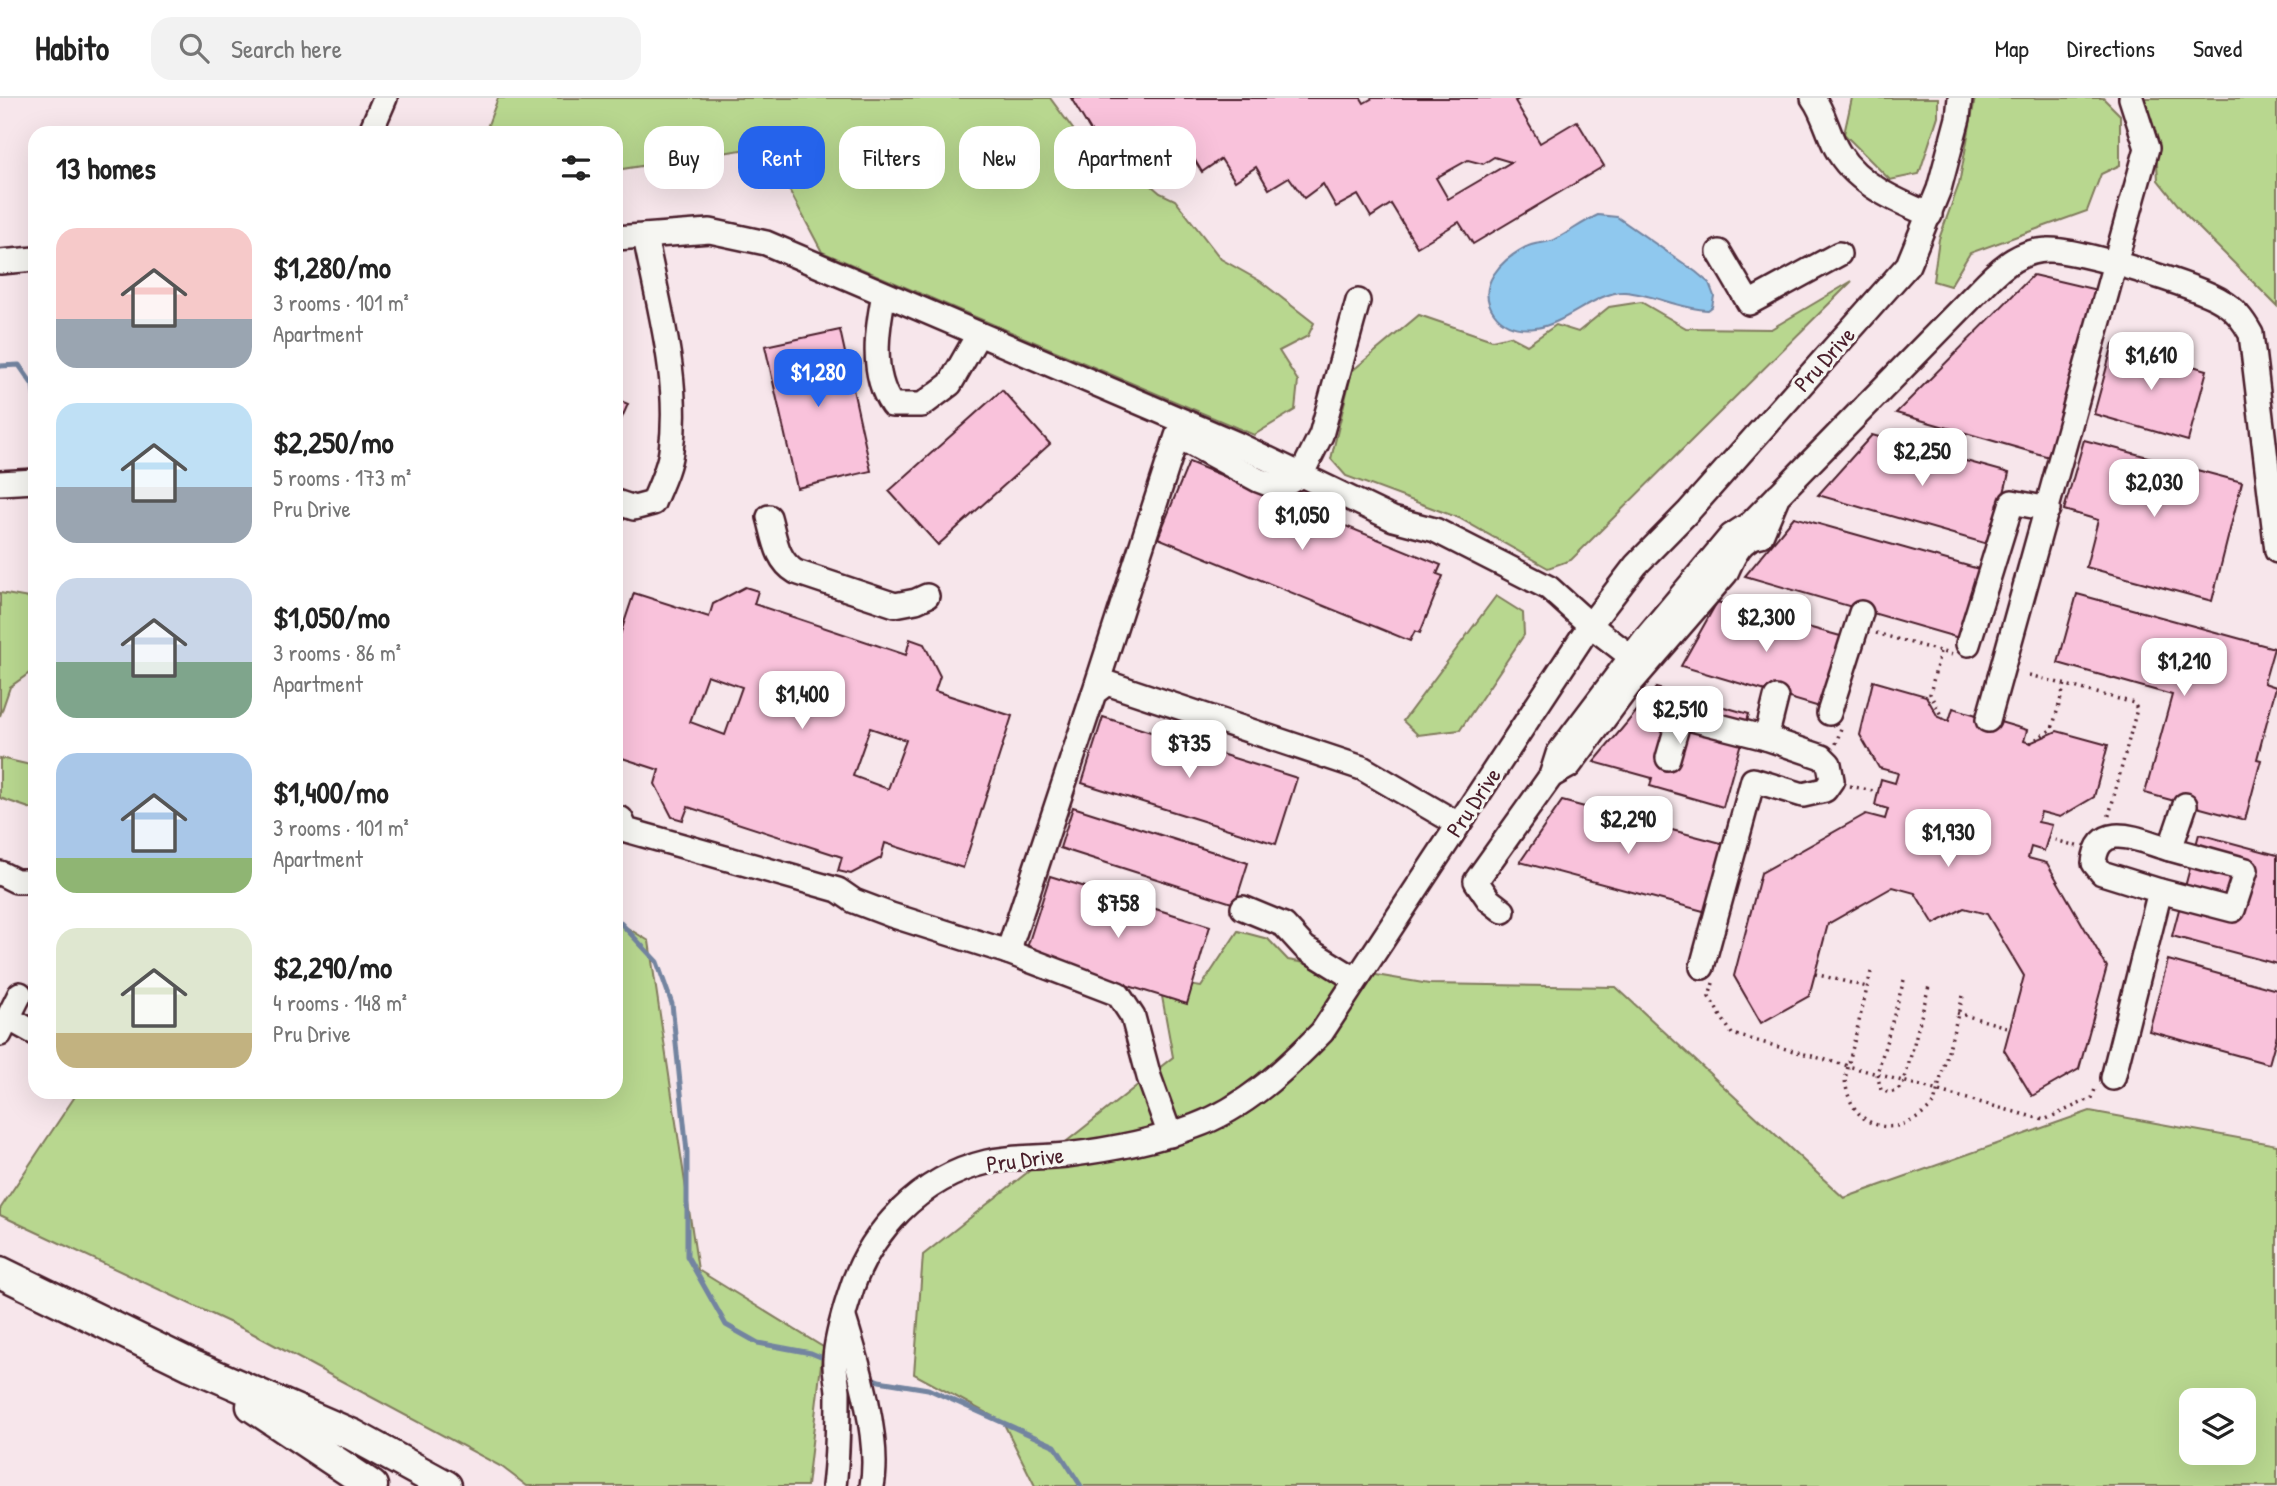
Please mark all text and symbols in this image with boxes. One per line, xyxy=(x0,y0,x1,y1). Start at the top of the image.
search box xyxy=(151,17,641,80)
text: Habito xyxy=(35,26,109,70)
icon: search xyxy=(175,29,213,67)
text: Search here xyxy=(231,31,342,66)
text: Map xyxy=(1995,32,2029,64)
text: Directions xyxy=(2067,32,2155,64)
text: Saved xyxy=(2193,32,2242,64)
chip: Buy xyxy=(644,126,724,189)
chip: Rent xyxy=(738,126,825,189)
chip: Filters xyxy=(839,126,945,189)
chip: New xyxy=(959,126,1040,189)
chip: Apartment xyxy=(1054,126,1196,189)
text: 13 homes xyxy=(56,148,156,188)
icon: filters xyxy=(557,149,595,187)
text: $1,280/mo xyxy=(273,247,391,287)
icon: home xyxy=(112,256,196,340)
text: 3 rooms · 101 m² xyxy=(273,287,409,318)
text: Apartment xyxy=(273,318,363,349)
street label: Pru Drive xyxy=(1786,320,1862,398)
pin: $1,610 xyxy=(2094,332,2208,392)
text: $1,610 xyxy=(2125,339,2177,370)
pin: $1,280 xyxy=(761,350,875,409)
text: $1,280 xyxy=(790,356,846,387)
text: $2,250/mo xyxy=(273,422,394,462)
pin: $2,250 xyxy=(1865,428,1979,488)
icon: home xyxy=(112,431,196,515)
text: $2,250 xyxy=(1893,435,1951,466)
pin: $2,030 xyxy=(2097,460,2211,519)
text: 5 rooms · 173 m² xyxy=(273,462,411,493)
text: $2,030 xyxy=(2125,466,2183,497)
pin: $1,050 xyxy=(1245,492,1359,552)
text: Pru Drive xyxy=(273,493,351,524)
text: $1,050 xyxy=(1275,499,1330,530)
pin: $2,300 xyxy=(1709,594,1823,654)
text: $1,050/mo xyxy=(273,597,390,637)
text: $2,300 xyxy=(1737,601,1795,632)
icon: home xyxy=(112,606,196,690)
text: 3 rooms · 86 m² xyxy=(273,637,401,668)
pin: $1,210 xyxy=(2127,638,2241,698)
text: $1,210 xyxy=(2157,645,2211,676)
text: Apartment xyxy=(273,668,363,699)
pin: $1,400 xyxy=(745,672,859,731)
text: $1,400 xyxy=(775,678,829,709)
pin: $2,510 xyxy=(1623,686,1737,746)
text: $2,510 xyxy=(1652,693,1708,724)
pin: $735 xyxy=(1148,720,1230,780)
text: $735 xyxy=(1167,727,1211,758)
street label: Pru Drive xyxy=(1438,761,1508,843)
text: $1,400/mo xyxy=(273,772,388,812)
icon: home xyxy=(112,781,196,865)
pin: $2,290 xyxy=(1571,796,1685,856)
text: $2,290 xyxy=(1600,803,1656,834)
pin: $1,930 xyxy=(1891,810,2005,869)
text: 3 rooms · 101 m² xyxy=(273,812,409,843)
text: $1,930 xyxy=(1921,816,1975,847)
text: Apartment xyxy=(273,843,363,874)
pin: $758 xyxy=(1077,880,1159,940)
text: $758 xyxy=(1097,887,1139,918)
text: $2,290/mo xyxy=(273,947,392,987)
icon: home xyxy=(112,956,196,1040)
text: 4 rooms · 148 m² xyxy=(273,987,407,1018)
text: Pru Drive xyxy=(273,1018,351,1049)
street label: Pru Drive xyxy=(985,1139,1065,1179)
map controls xyxy=(2179,1388,2256,1465)
button: layers xyxy=(2179,1388,2256,1465)

